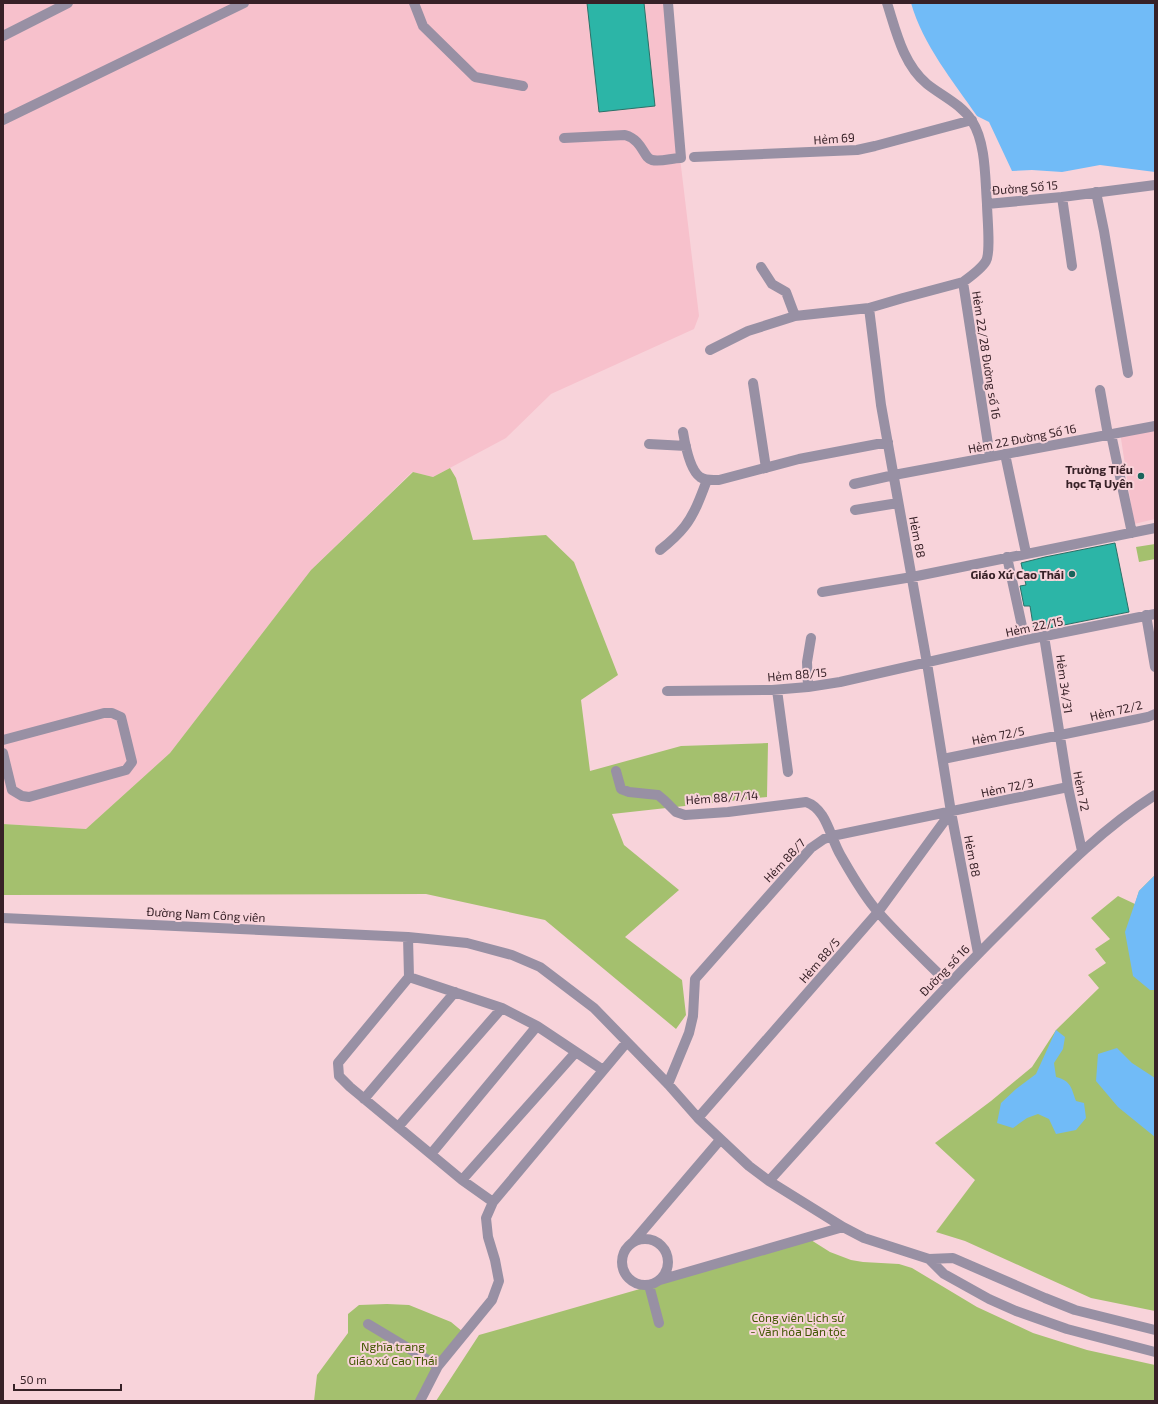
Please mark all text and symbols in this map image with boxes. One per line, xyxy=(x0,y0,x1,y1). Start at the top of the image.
street label: Hẻm 69 xyxy=(813,130,855,146)
street label: Đường Số 15 xyxy=(992,177,1058,197)
street label: Hẻm 22/28 Đường số 16 xyxy=(970,290,1004,420)
street label: Hẻm 22 Đường Số 16 xyxy=(967,421,1078,455)
place label: Trường Tiểu học Tạ Uyên xyxy=(1065,462,1133,491)
marker: Trường Tiểu học Tạ Uyên xyxy=(1136,471,1146,481)
street label: Hẻm 88 xyxy=(907,515,929,559)
place label: Giáo Xứ Cao Thái xyxy=(970,567,1064,581)
marker: Giáo Xứ Cao Thái xyxy=(1067,569,1077,579)
street label: Hẻm 22/15 xyxy=(1004,613,1064,639)
street label: Hẻm 34/31 xyxy=(1054,654,1076,714)
street label: Hẻm 88/15 xyxy=(767,664,827,684)
street label: Hẻm 72/2 xyxy=(1088,697,1144,723)
street label: Hẻm 72/5 xyxy=(971,723,1025,747)
street label: Hẻm 72 xyxy=(1071,770,1093,812)
street label: Hẻm 72/3 xyxy=(979,775,1035,799)
street label: Hẻm 88/7/14 xyxy=(685,787,759,807)
street label: Hẻm 88 xyxy=(962,834,984,878)
street label: Hẻm 88/7 xyxy=(760,835,808,885)
street label: Đường Nam Công viên xyxy=(146,904,266,924)
street label: Hẻm 88/5 xyxy=(796,935,842,985)
street label: Đường số 16 xyxy=(916,941,972,998)
park label: Công viên Lịch sử - Văn hóa Dân tộc xyxy=(750,1310,846,1339)
park label: Nghĩa trang Giáo xứ Cao Thái xyxy=(349,1339,437,1367)
scale bar xyxy=(14,1366,121,1392)
text: 50 m xyxy=(20,1372,47,1386)

